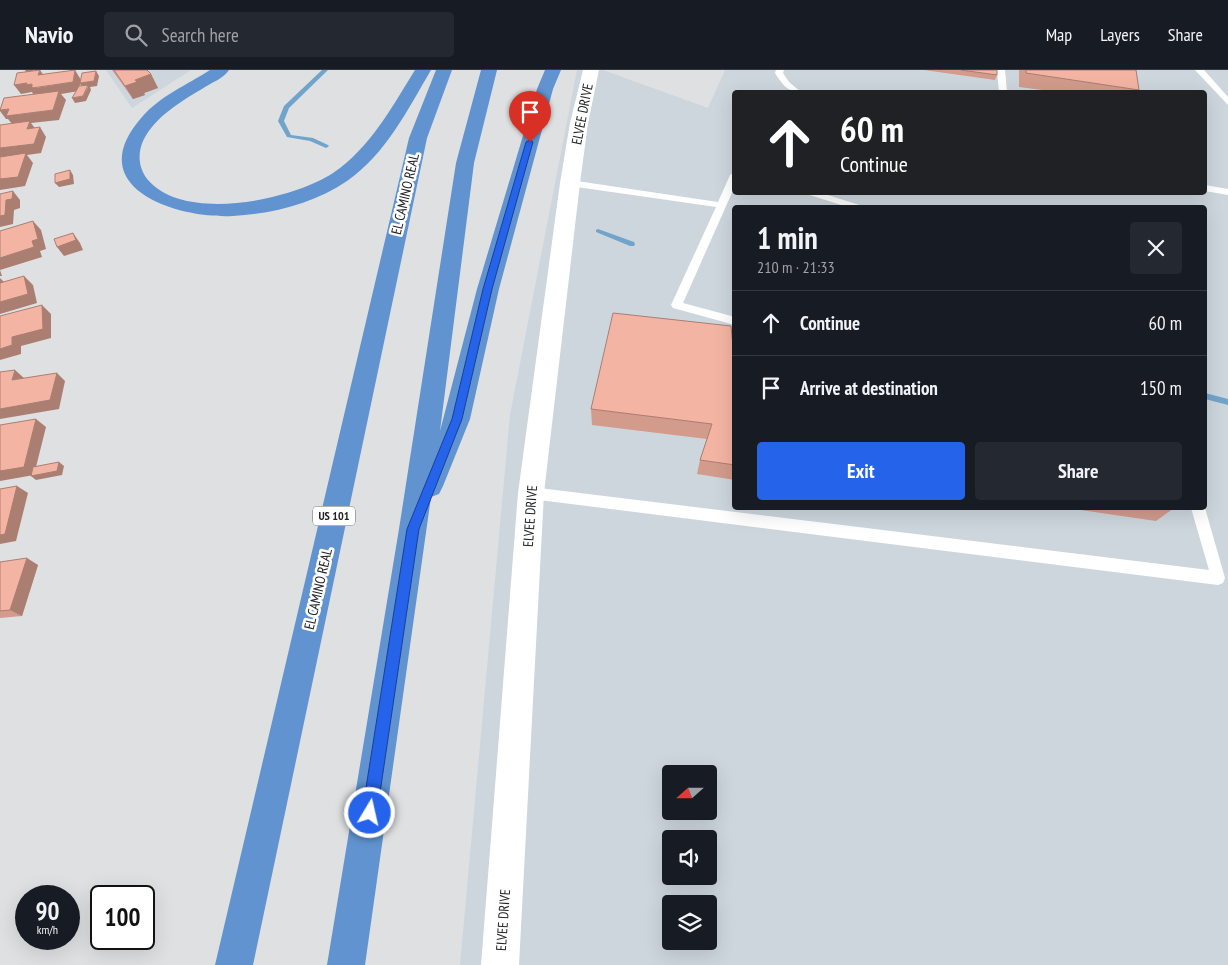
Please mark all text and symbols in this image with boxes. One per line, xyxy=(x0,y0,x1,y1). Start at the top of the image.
search box xyxy=(104,12,454,57)
text: Navio xyxy=(25,19,74,50)
icon: search xyxy=(122,21,150,49)
text: Search here xyxy=(162,23,239,47)
text: Map xyxy=(1046,23,1072,46)
text: Layers xyxy=(1100,23,1140,46)
text: Share xyxy=(1168,23,1203,46)
street label: ELVEE DRIVE xyxy=(567,82,597,146)
pin xyxy=(509,91,551,142)
icon: arrive xyxy=(516,98,544,126)
text: 60 m xyxy=(840,106,904,152)
icon: ahead xyxy=(757,110,822,175)
text: Continue xyxy=(840,150,908,178)
street label: EL CAMINO REAL xyxy=(387,152,423,236)
text: 1 min xyxy=(757,218,818,257)
button: close xyxy=(1130,222,1182,274)
text: 210 m · 21:33 xyxy=(757,257,835,277)
icon: ahead xyxy=(757,309,785,337)
text: Continue xyxy=(800,311,860,335)
text: 60 m xyxy=(1149,311,1182,335)
icon: arrive xyxy=(757,374,785,402)
text: Arrive at destination xyxy=(800,376,938,400)
text: 150 m xyxy=(1140,376,1182,400)
button: Exit xyxy=(757,442,965,500)
button: Share xyxy=(975,442,1182,500)
street label: ELVEE DRIVE xyxy=(519,484,541,548)
road number: US 101 xyxy=(313,506,355,526)
street label: EL CAMINO REAL xyxy=(300,547,336,631)
north arrow xyxy=(662,765,718,820)
map controls xyxy=(662,765,717,950)
position arrow xyxy=(343,786,395,838)
button: sound xyxy=(662,830,717,885)
speed limit sign: 100 xyxy=(90,885,155,950)
street label: ELVEE DRIVE xyxy=(492,888,514,952)
text: 90 xyxy=(36,895,59,927)
button: layers xyxy=(662,895,717,950)
text: km/h xyxy=(37,922,58,937)

